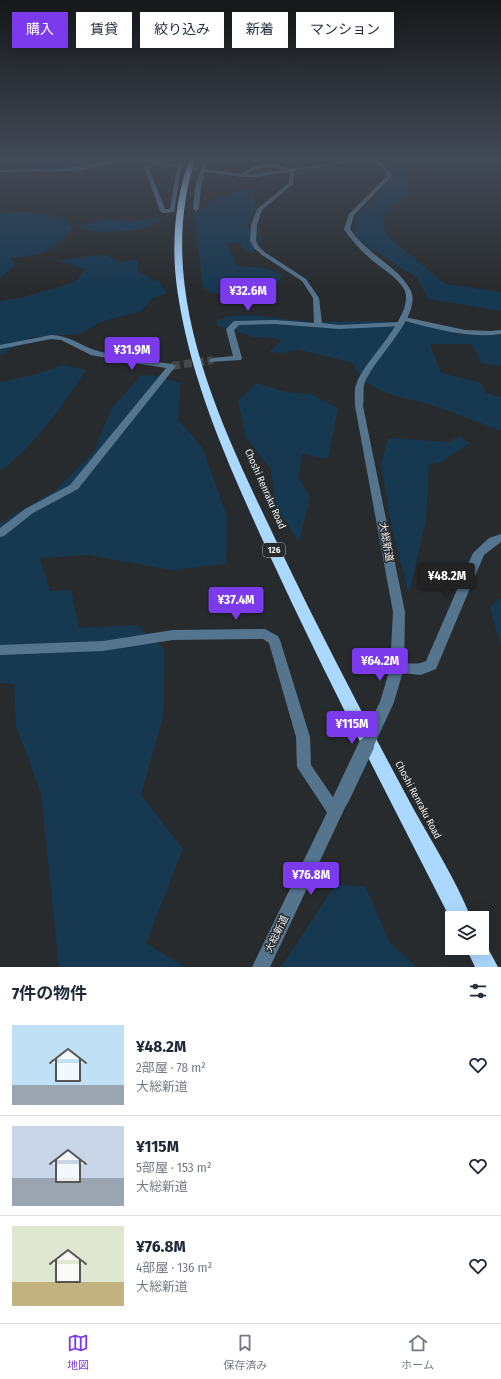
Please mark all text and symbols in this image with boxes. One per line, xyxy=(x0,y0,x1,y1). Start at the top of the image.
chip: 購入 xyxy=(12,12,68,48)
chip: 賃貸 xyxy=(76,12,132,48)
chip: 絞り込み xyxy=(140,12,224,48)
chip: 新着 xyxy=(232,12,288,48)
chip: マンション xyxy=(296,12,394,48)
pin: ¥32.6M xyxy=(215,278,281,312)
text: ¥32.6M xyxy=(229,283,267,298)
pin: ¥31.9M xyxy=(99,337,165,371)
text: ¥31.9M xyxy=(114,342,150,357)
street label: Choshi Renraku Road xyxy=(242,447,288,531)
street label: 大総新道 xyxy=(377,521,395,563)
road number: 126 xyxy=(263,543,285,557)
pin: ¥48.2M xyxy=(414,563,480,597)
text: ¥48.2M xyxy=(428,568,466,583)
pin: ¥37.4M xyxy=(203,587,269,621)
text: ¥37.4M xyxy=(218,592,254,607)
pin: ¥64.2M xyxy=(347,648,413,682)
text: ¥64.2M xyxy=(361,653,399,668)
pin: ¥115M xyxy=(324,711,380,745)
text: ¥115M xyxy=(336,716,368,731)
street label: Choshi Renraku Road xyxy=(392,759,444,841)
pin: ¥76.8M xyxy=(278,862,344,896)
text: ¥76.8M xyxy=(292,867,330,882)
map controls xyxy=(445,911,489,955)
button: layers xyxy=(445,911,489,955)
street label: 大総新道 xyxy=(263,913,291,955)
icon: filters xyxy=(467,980,489,1002)
text: 7件の物件 xyxy=(12,983,87,1004)
text: ¥48.2M xyxy=(136,1036,186,1057)
icon: home xyxy=(44,1041,92,1089)
icon: heart xyxy=(467,1054,489,1076)
text: 2部屋 · 78 m² xyxy=(136,1060,206,1075)
text: 大総新道 xyxy=(136,1079,188,1094)
text: ¥115M xyxy=(136,1136,179,1157)
icon: home xyxy=(44,1142,92,1190)
icon: heart xyxy=(467,1155,489,1177)
text: 5部屋 · 153 m² xyxy=(136,1160,211,1175)
text: 大総新道 xyxy=(136,1179,188,1194)
text: ¥76.8M xyxy=(136,1236,186,1257)
icon: home xyxy=(44,1242,92,1290)
icon: heart xyxy=(467,1255,489,1277)
text: 4部屋 · 136 m² xyxy=(136,1260,212,1275)
text: 大総新道 xyxy=(136,1279,188,1294)
tab: 地図 xyxy=(67,1332,89,1372)
tab: 保存済み xyxy=(223,1332,267,1372)
tab: ホーム xyxy=(401,1332,434,1372)

